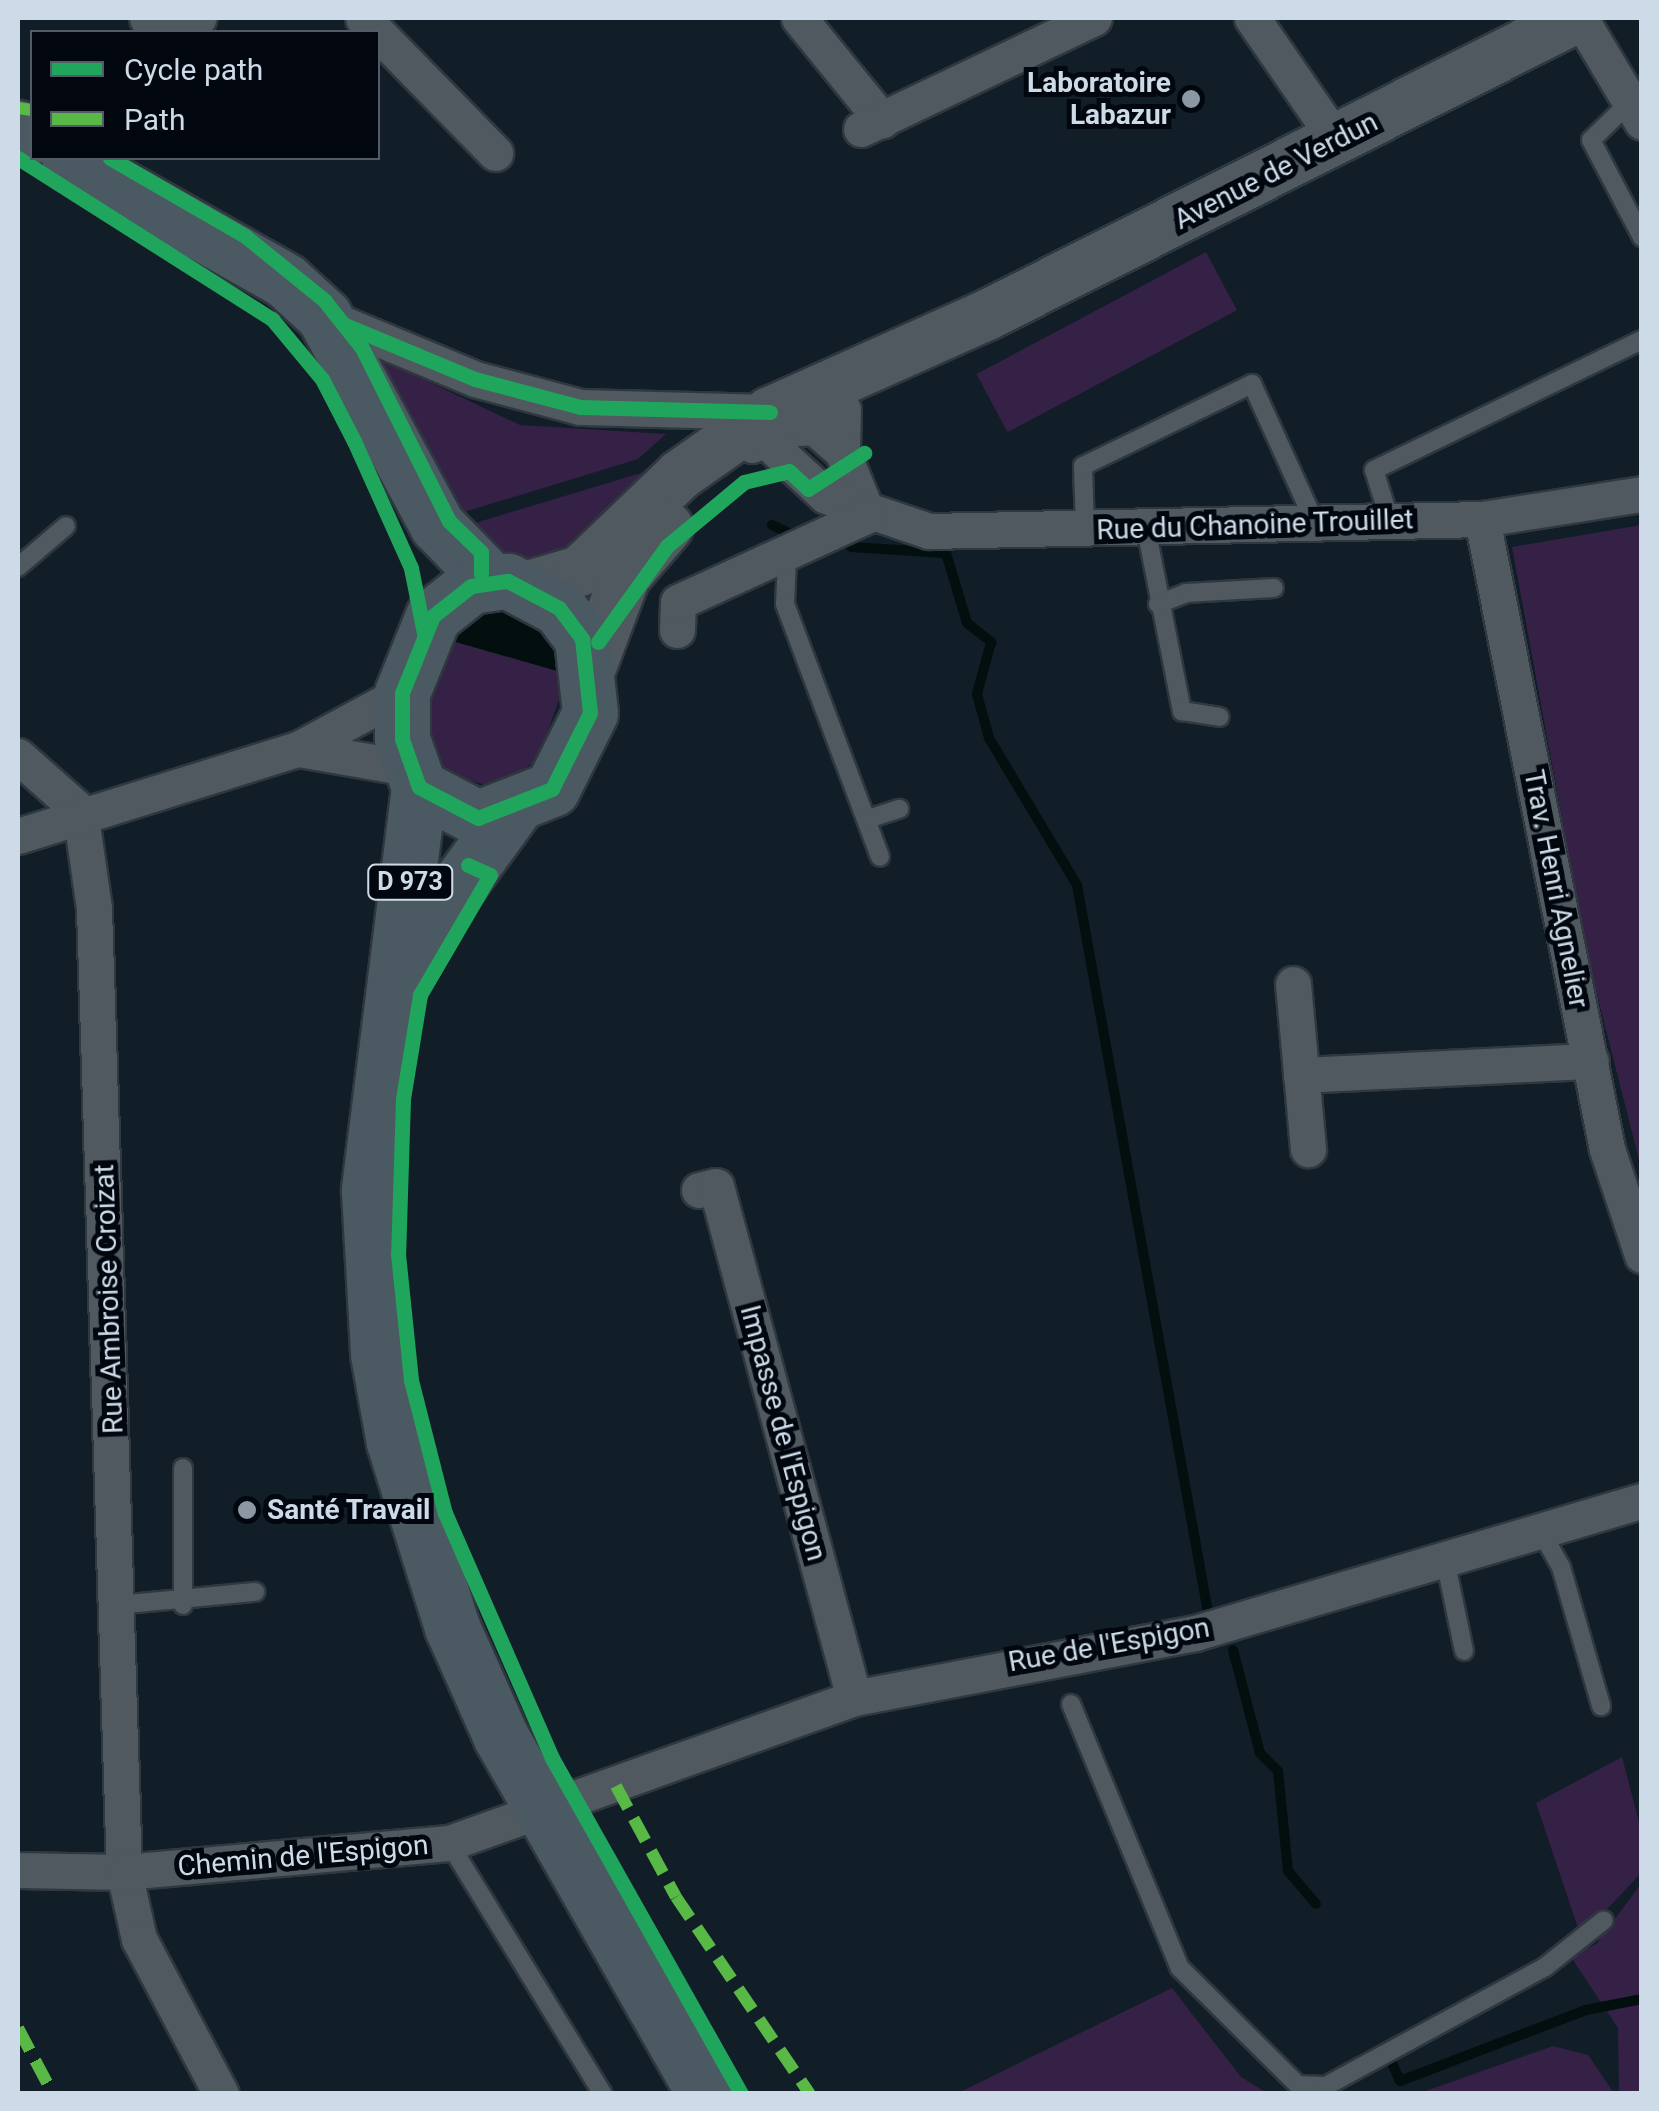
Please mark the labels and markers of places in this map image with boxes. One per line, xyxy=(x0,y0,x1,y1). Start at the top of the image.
place label: Laboratoire Labazur xyxy=(1027,66,1171,132)
marker: Laboratoire Labazur xyxy=(1180,88,1202,110)
place label: Santé Travail xyxy=(267,1493,431,1527)
marker: Santé Travail xyxy=(236,1499,258,1521)

